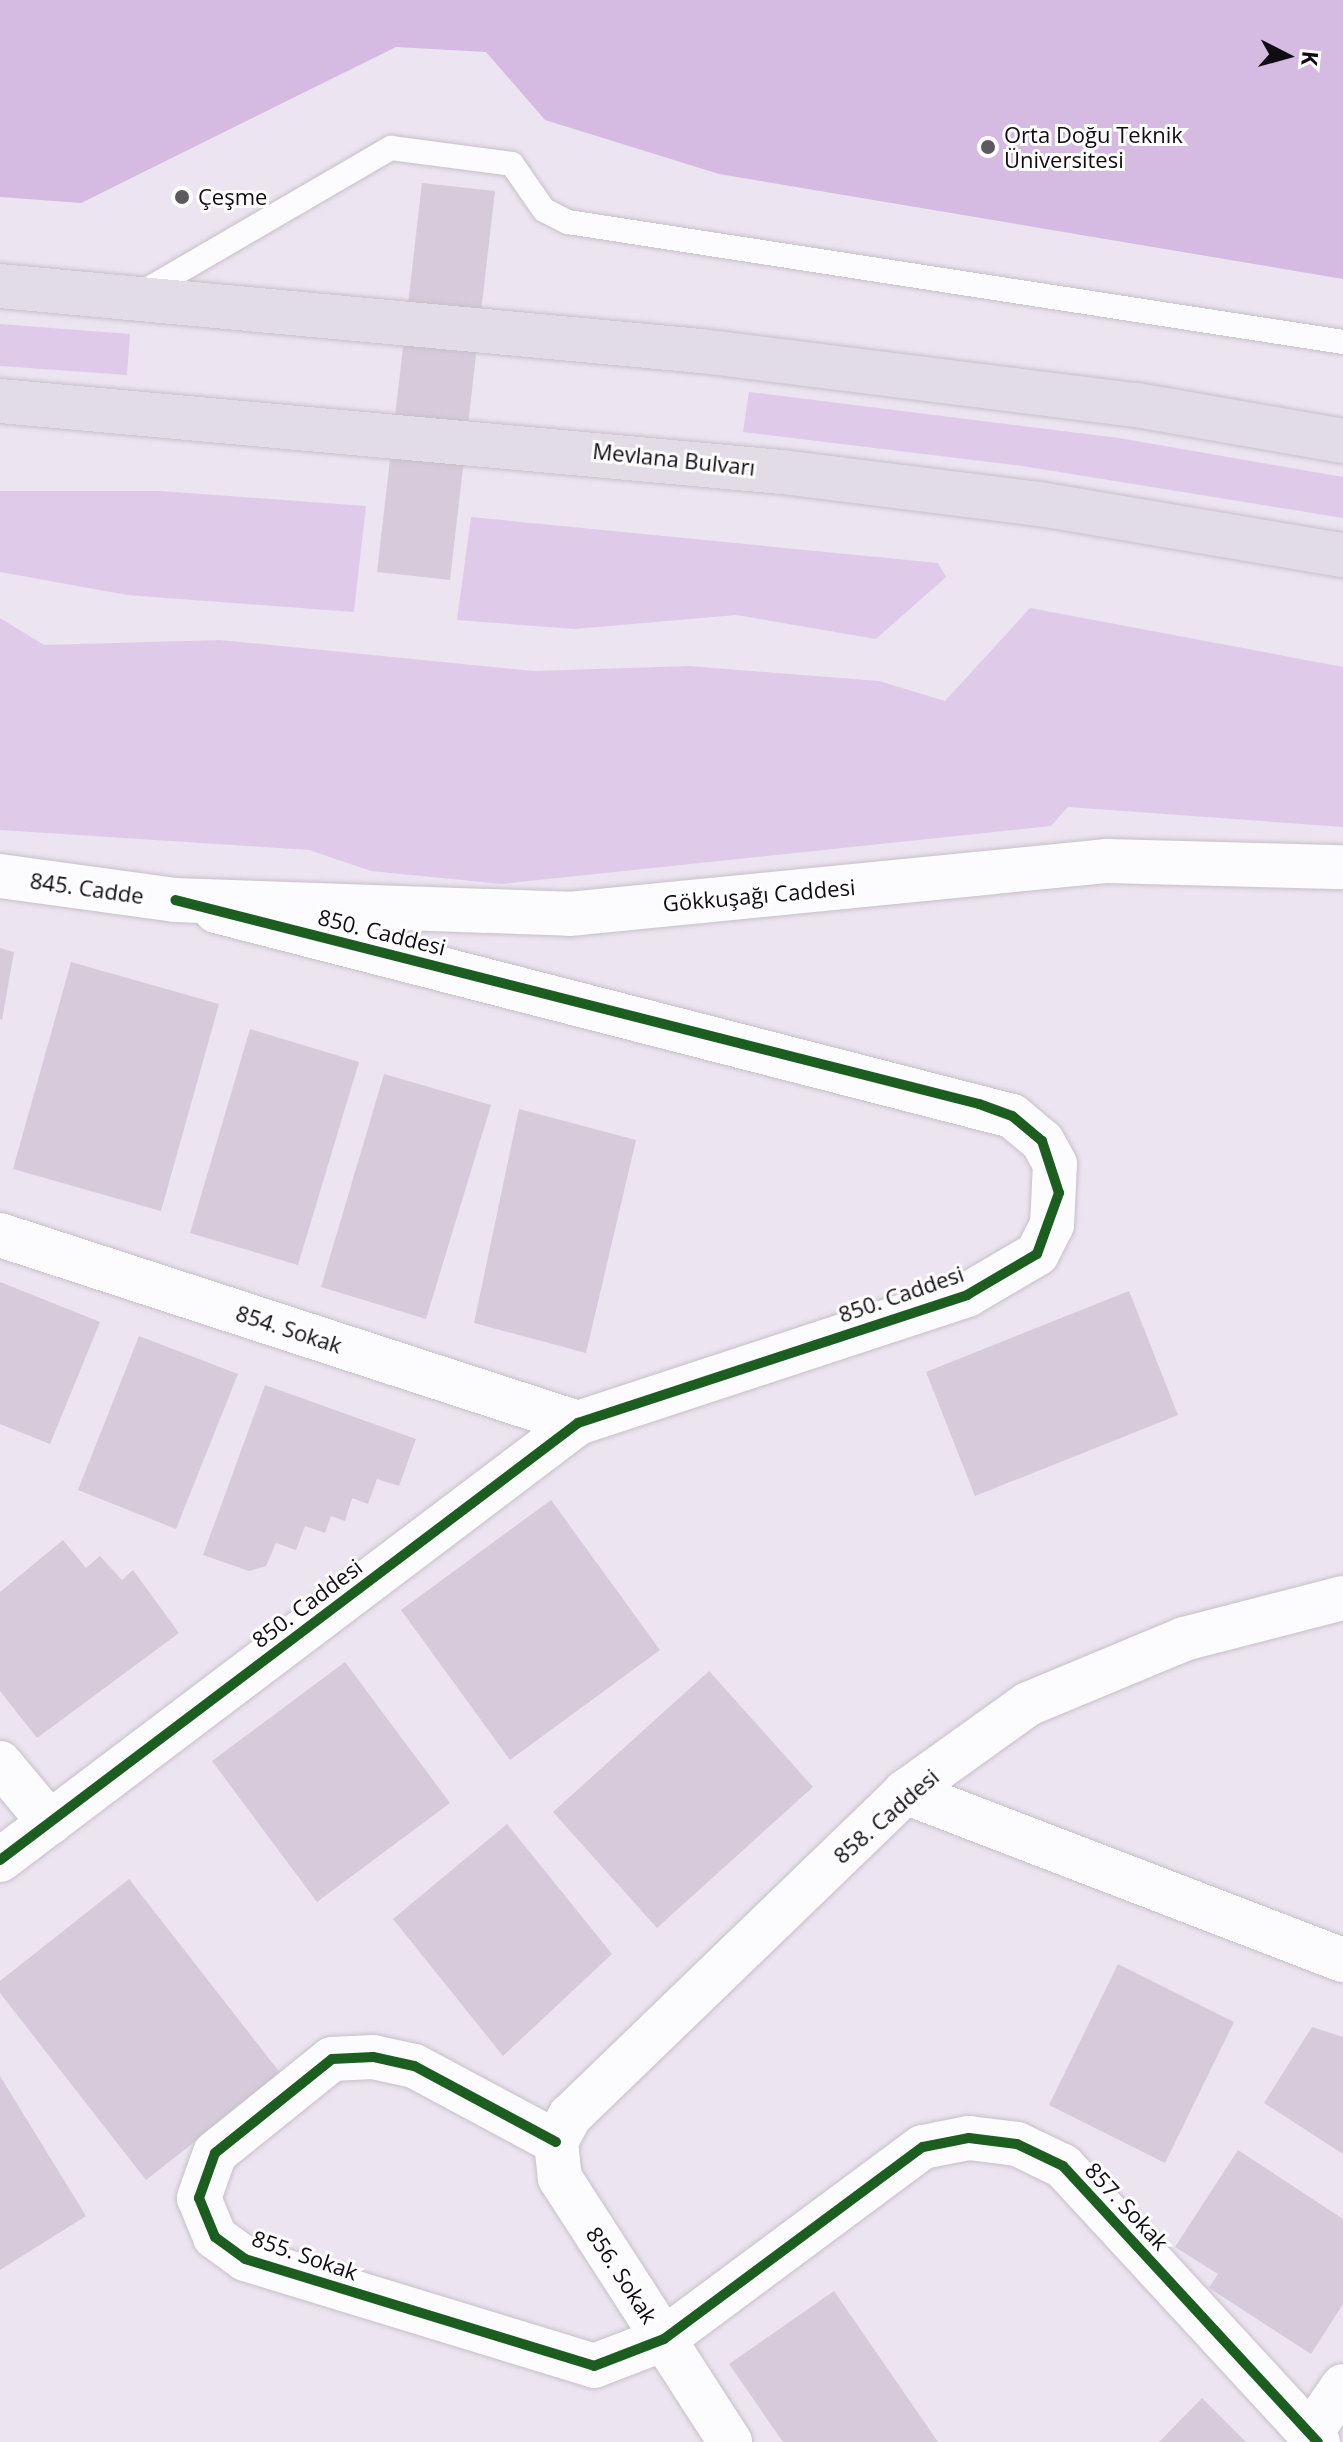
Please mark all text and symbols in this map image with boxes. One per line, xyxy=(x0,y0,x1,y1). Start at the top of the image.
north arrow xyxy=(1247,16,1327,96)
text: K xyxy=(1295,50,1327,67)
place label: Orta Doğu Teknik Üniversitesi xyxy=(1004,121,1183,172)
marker: Orta Doğu Teknik Üniversitesi xyxy=(979,138,997,156)
place label: Çeşme xyxy=(198,184,267,210)
marker: Çeşme xyxy=(173,188,191,206)
street label: Mevlana Bulvarı xyxy=(591,437,757,481)
street label: 845. Cadde xyxy=(28,867,146,909)
street label: Gökkuşağı Caddesi xyxy=(662,873,856,917)
street label: 850. Caddesi xyxy=(315,903,449,961)
street label: 850. Caddesi xyxy=(835,1260,967,1328)
street label: 854. Sokak xyxy=(233,1299,345,1359)
street label: 850. Caddesi xyxy=(247,1553,367,1653)
street label: 858. Caddesi xyxy=(828,1763,944,1869)
street label: 857. Sokak xyxy=(1080,2157,1174,2255)
street label: 856. Sokak xyxy=(581,2222,663,2328)
street label: 855. Sokak xyxy=(249,2225,361,2285)

